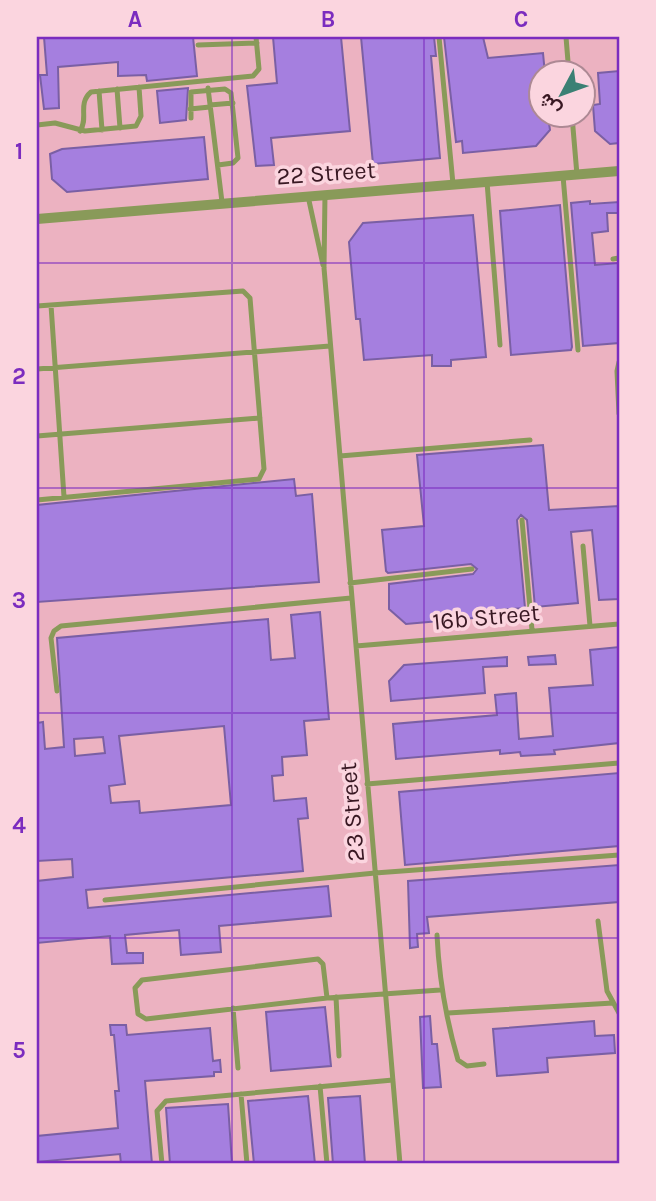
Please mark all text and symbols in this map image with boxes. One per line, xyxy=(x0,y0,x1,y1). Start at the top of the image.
text: A xyxy=(128,6,142,33)
text: B xyxy=(321,6,335,33)
text: C xyxy=(514,6,528,33)
north arrow xyxy=(526,60,596,130)
text: ش xyxy=(534,89,566,120)
text: 1 xyxy=(15,138,23,165)
street label: 22 Street xyxy=(275,156,377,190)
text: 2 xyxy=(12,363,26,390)
text: 3 xyxy=(12,587,26,614)
street label: 16b Street xyxy=(431,598,541,636)
street label: 23 Street xyxy=(334,761,370,863)
text: 4 xyxy=(12,812,26,839)
text: 5 xyxy=(12,1037,26,1064)

